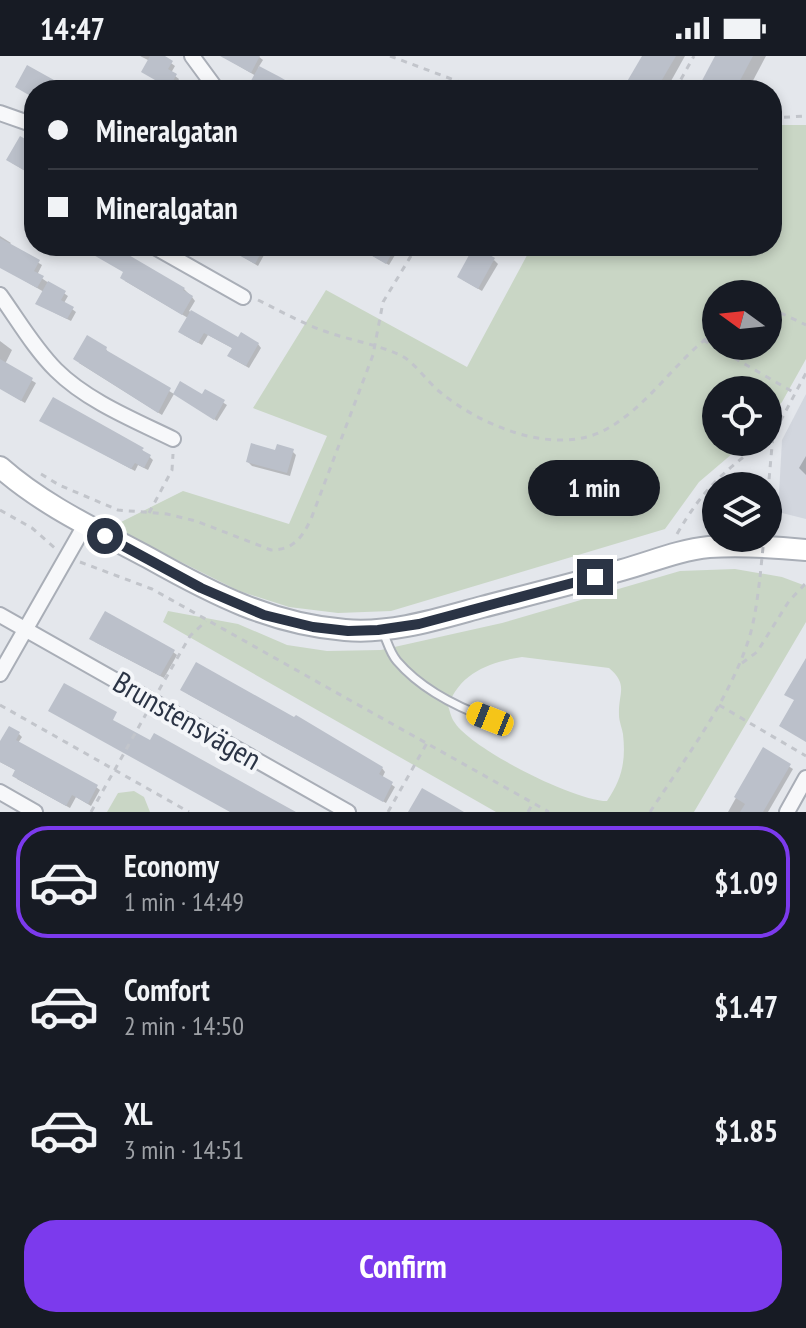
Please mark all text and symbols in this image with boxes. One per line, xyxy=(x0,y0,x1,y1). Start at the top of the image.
text: 14:47 xyxy=(40,9,105,48)
text: Mineralgatan xyxy=(96,111,238,150)
text: Mineralgatan xyxy=(96,188,238,227)
north arrow xyxy=(702,280,782,360)
map controls xyxy=(702,280,782,552)
button: locate xyxy=(702,376,782,456)
callout: 1 min xyxy=(529,461,661,517)
text: 1 min xyxy=(568,471,620,504)
button: layers xyxy=(702,472,782,552)
route start xyxy=(87,518,123,554)
route end xyxy=(577,559,613,595)
street label: Brunstensvägen xyxy=(107,662,269,778)
car xyxy=(463,699,517,739)
icon: car xyxy=(28,846,100,918)
text: Economy xyxy=(124,846,219,885)
text: $1.09 xyxy=(714,863,778,902)
text: 1 min · 14:49 xyxy=(124,885,244,918)
icon: car xyxy=(28,970,100,1042)
text: Comfort xyxy=(124,970,210,1009)
text: $1.47 xyxy=(714,987,778,1026)
text: 2 min · 14:50 xyxy=(124,1009,244,1042)
icon: car xyxy=(28,1094,100,1166)
text: XL xyxy=(124,1094,153,1133)
text: $1.85 xyxy=(714,1111,778,1150)
text: 3 min · 14:51 xyxy=(124,1133,244,1166)
button: Confirm xyxy=(24,1220,782,1312)

